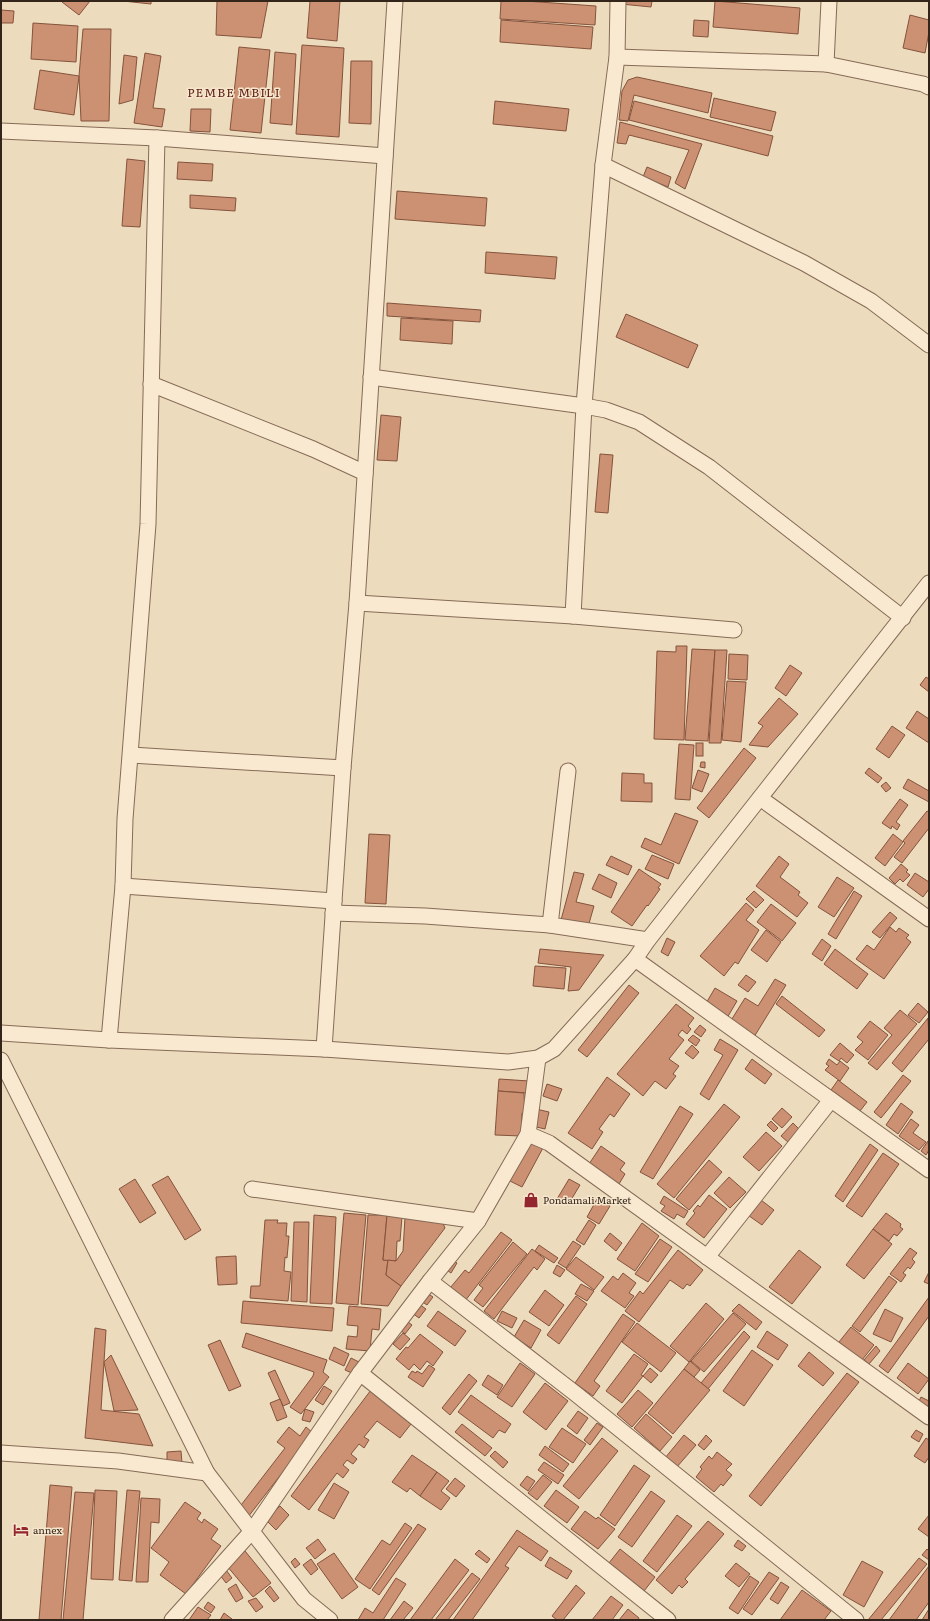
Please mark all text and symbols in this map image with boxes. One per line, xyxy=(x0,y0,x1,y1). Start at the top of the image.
district label: PEMBE MBILI xyxy=(187,83,281,101)
shop icon: Pondamali Market xyxy=(522,1191,540,1209)
place label: Pondamali Market xyxy=(543,1192,631,1207)
hotel icon: annex xyxy=(12,1521,30,1539)
place label: annex xyxy=(33,1522,63,1537)

